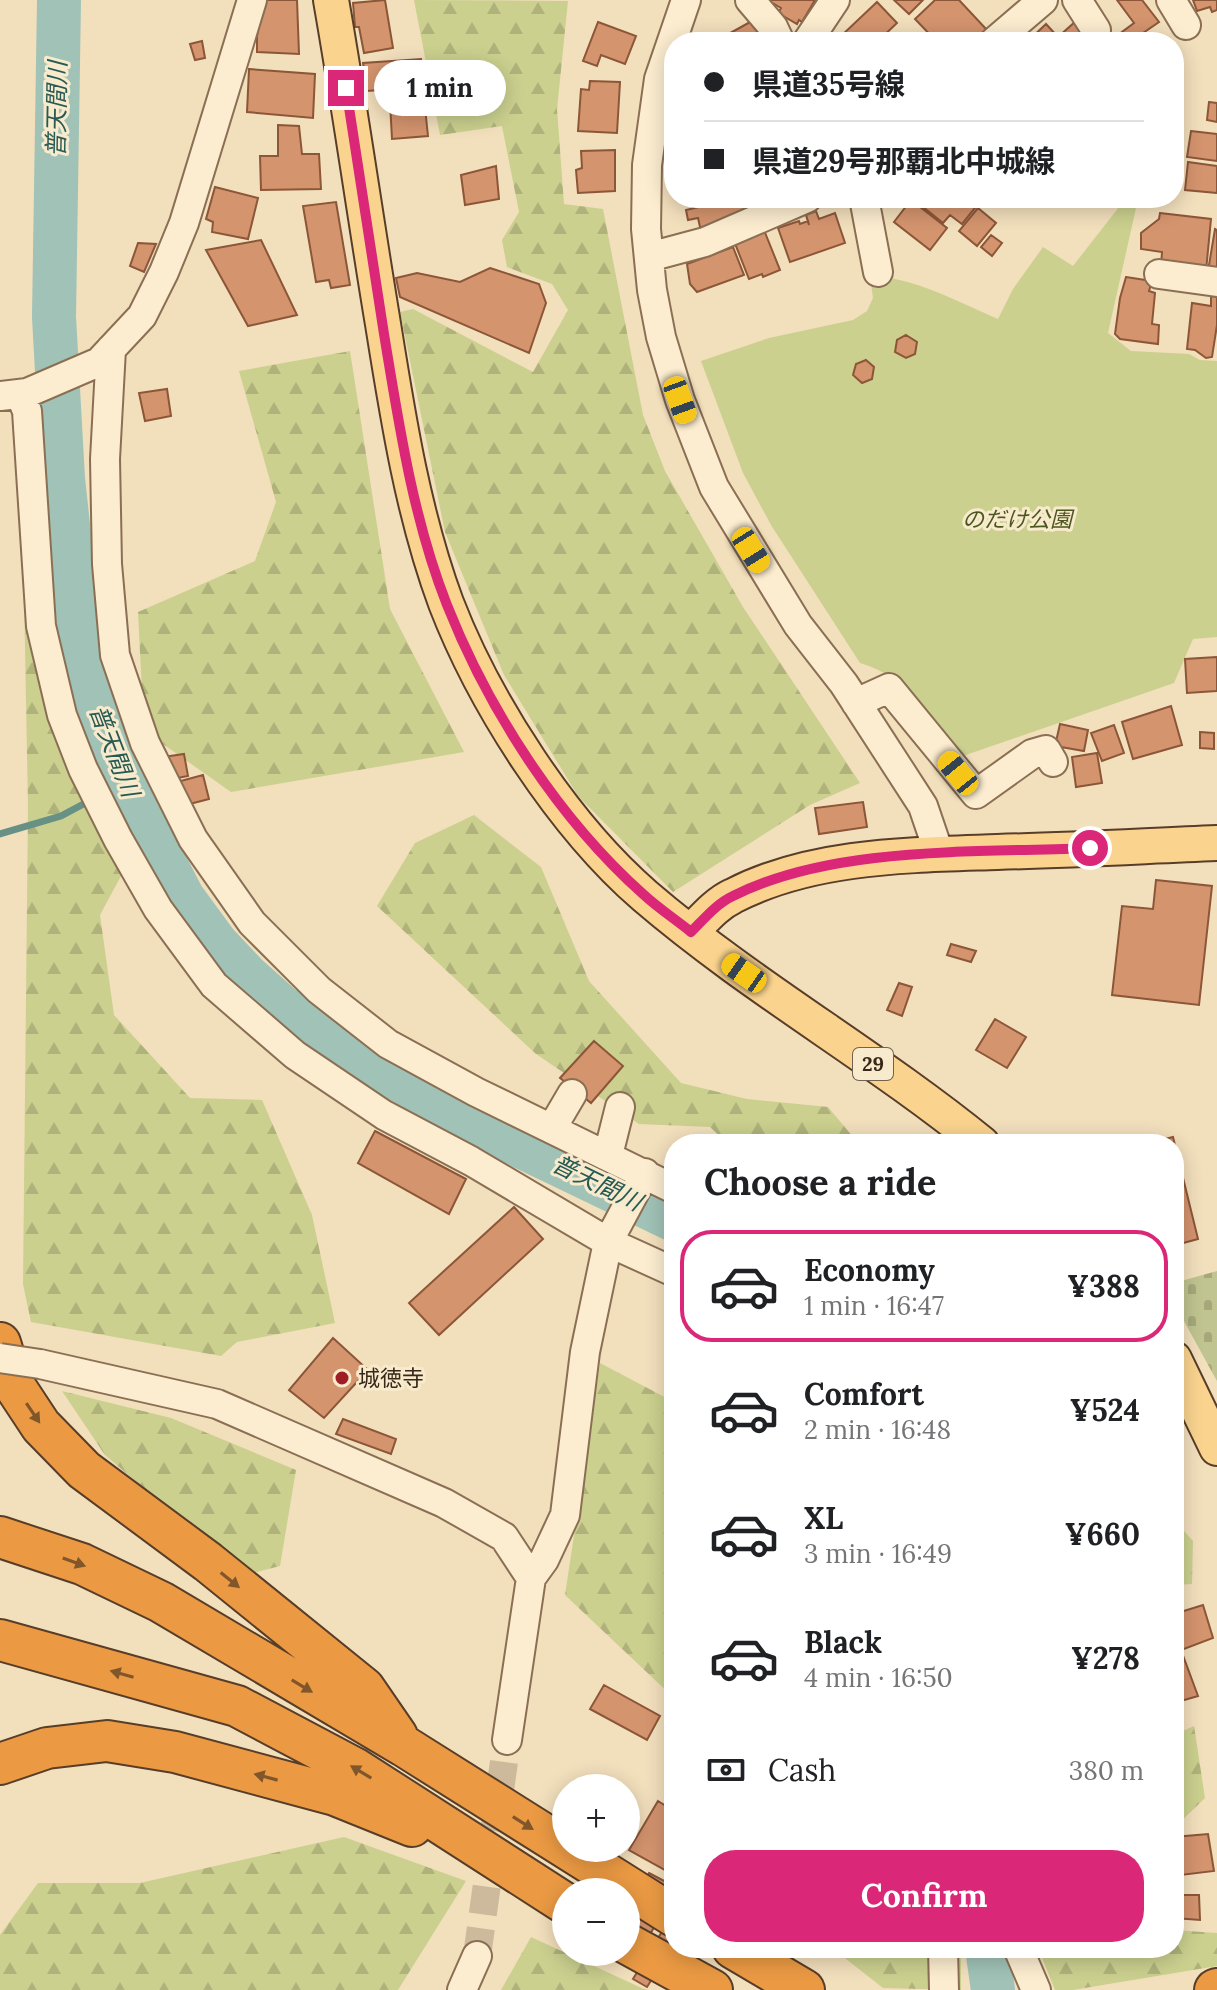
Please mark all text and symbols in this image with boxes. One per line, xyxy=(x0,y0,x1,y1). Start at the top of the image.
water label: 普天間川 xyxy=(40,58,73,157)
callout: 1 min xyxy=(374,60,506,116)
text: 県道35号線 xyxy=(752,65,905,103)
route end xyxy=(328,70,364,106)
text: 1 min xyxy=(407,71,473,104)
text: 県道29号那覇北中城線 xyxy=(752,142,1055,180)
car xyxy=(661,373,699,427)
park label: のだけ公園 xyxy=(962,505,1075,533)
car xyxy=(728,523,774,577)
water label: 普天間川 xyxy=(83,700,147,804)
car xyxy=(934,747,982,799)
route start xyxy=(1072,830,1108,866)
car xyxy=(717,949,771,997)
road number: 29 xyxy=(853,1048,893,1080)
water label: 普天間川 xyxy=(547,1148,650,1219)
text: Choose a ride xyxy=(704,1159,936,1205)
icon: car xyxy=(708,1250,780,1322)
text: Economy xyxy=(804,1251,935,1289)
text: ¥388 xyxy=(1067,1267,1140,1305)
text: 1 min · 16:47 xyxy=(804,1289,944,1322)
place label: 城徳寺 xyxy=(358,1364,424,1392)
marker: 城徳寺 xyxy=(333,1369,351,1387)
icon: car xyxy=(708,1374,780,1446)
text: Comfort xyxy=(804,1375,924,1413)
text: ¥524 xyxy=(1070,1391,1140,1429)
one-way arrow xyxy=(25,1403,40,1424)
text: 2 min · 16:48 xyxy=(804,1413,951,1446)
icon: car xyxy=(708,1498,780,1570)
text: XL xyxy=(804,1499,843,1537)
text: ¥660 xyxy=(1065,1515,1140,1553)
text: 3 min · 16:49 xyxy=(804,1537,952,1570)
one-way arrow xyxy=(62,1556,86,1569)
one-way arrow xyxy=(220,1572,240,1588)
icon: car xyxy=(708,1622,780,1694)
text: Black xyxy=(804,1623,882,1661)
text: ¥278 xyxy=(1071,1639,1140,1677)
text: 4 min · 16:50 xyxy=(804,1661,953,1694)
one-way arrow xyxy=(109,1668,134,1680)
one-way arrow xyxy=(291,1679,313,1693)
icon: cash xyxy=(704,1748,748,1792)
text: Cash xyxy=(768,1751,836,1789)
text: 380 m xyxy=(1069,1754,1144,1787)
one-way arrow xyxy=(350,1765,372,1779)
one-way arrow xyxy=(254,1770,279,1782)
map controls xyxy=(552,1774,640,1966)
button: + xyxy=(552,1774,640,1862)
one-way arrow xyxy=(512,1815,534,1829)
button: Confirm xyxy=(704,1850,1144,1942)
button: − xyxy=(552,1878,640,1966)

